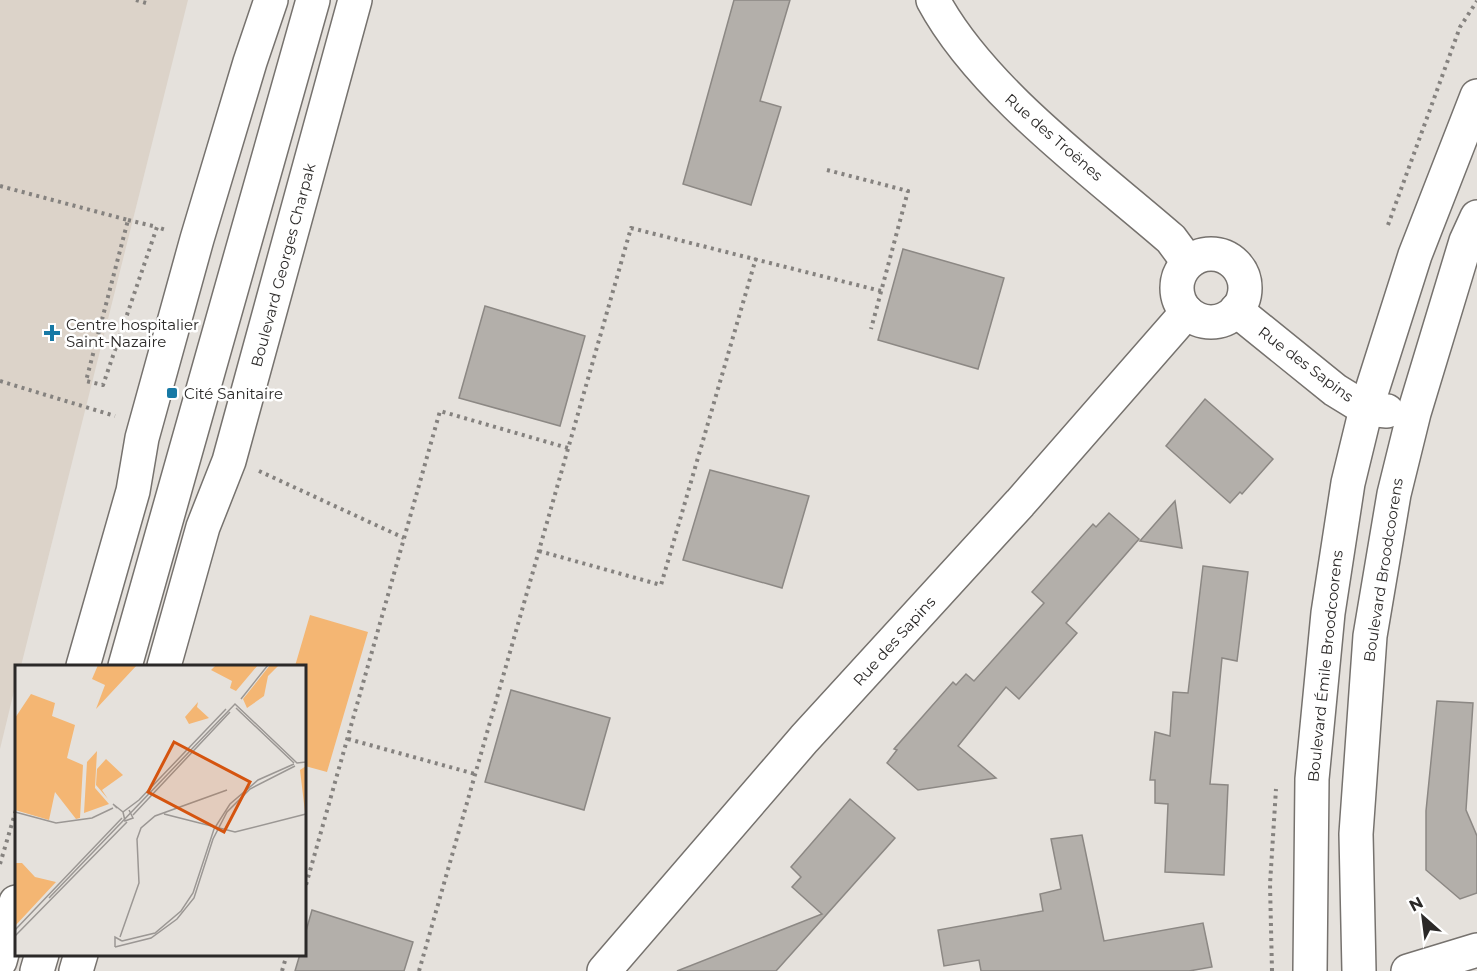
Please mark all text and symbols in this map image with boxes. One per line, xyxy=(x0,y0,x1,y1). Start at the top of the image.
street label: Rue des Troënes xyxy=(1001,89,1107,185)
street label: Boulevard Georges Charpak xyxy=(247,161,319,369)
place label: Centre hospitalier Saint-Nazaire xyxy=(66,315,199,351)
street label: Rue des Sapins xyxy=(1255,322,1357,406)
marker: Centre hospitalier Saint-Nazaire xyxy=(43,324,61,342)
place label: Cité Sanitaire xyxy=(184,384,283,403)
marker: Cité Sanitaire xyxy=(165,386,179,400)
street label: Boulevard Broodcoorens xyxy=(1359,477,1407,663)
street label: Boulevard Émile Broodcoorens xyxy=(1303,549,1347,783)
street label: Rue des Sapins xyxy=(849,592,939,690)
inset map xyxy=(15,665,306,956)
north arrow xyxy=(1393,887,1453,947)
text: N xyxy=(1406,893,1426,916)

